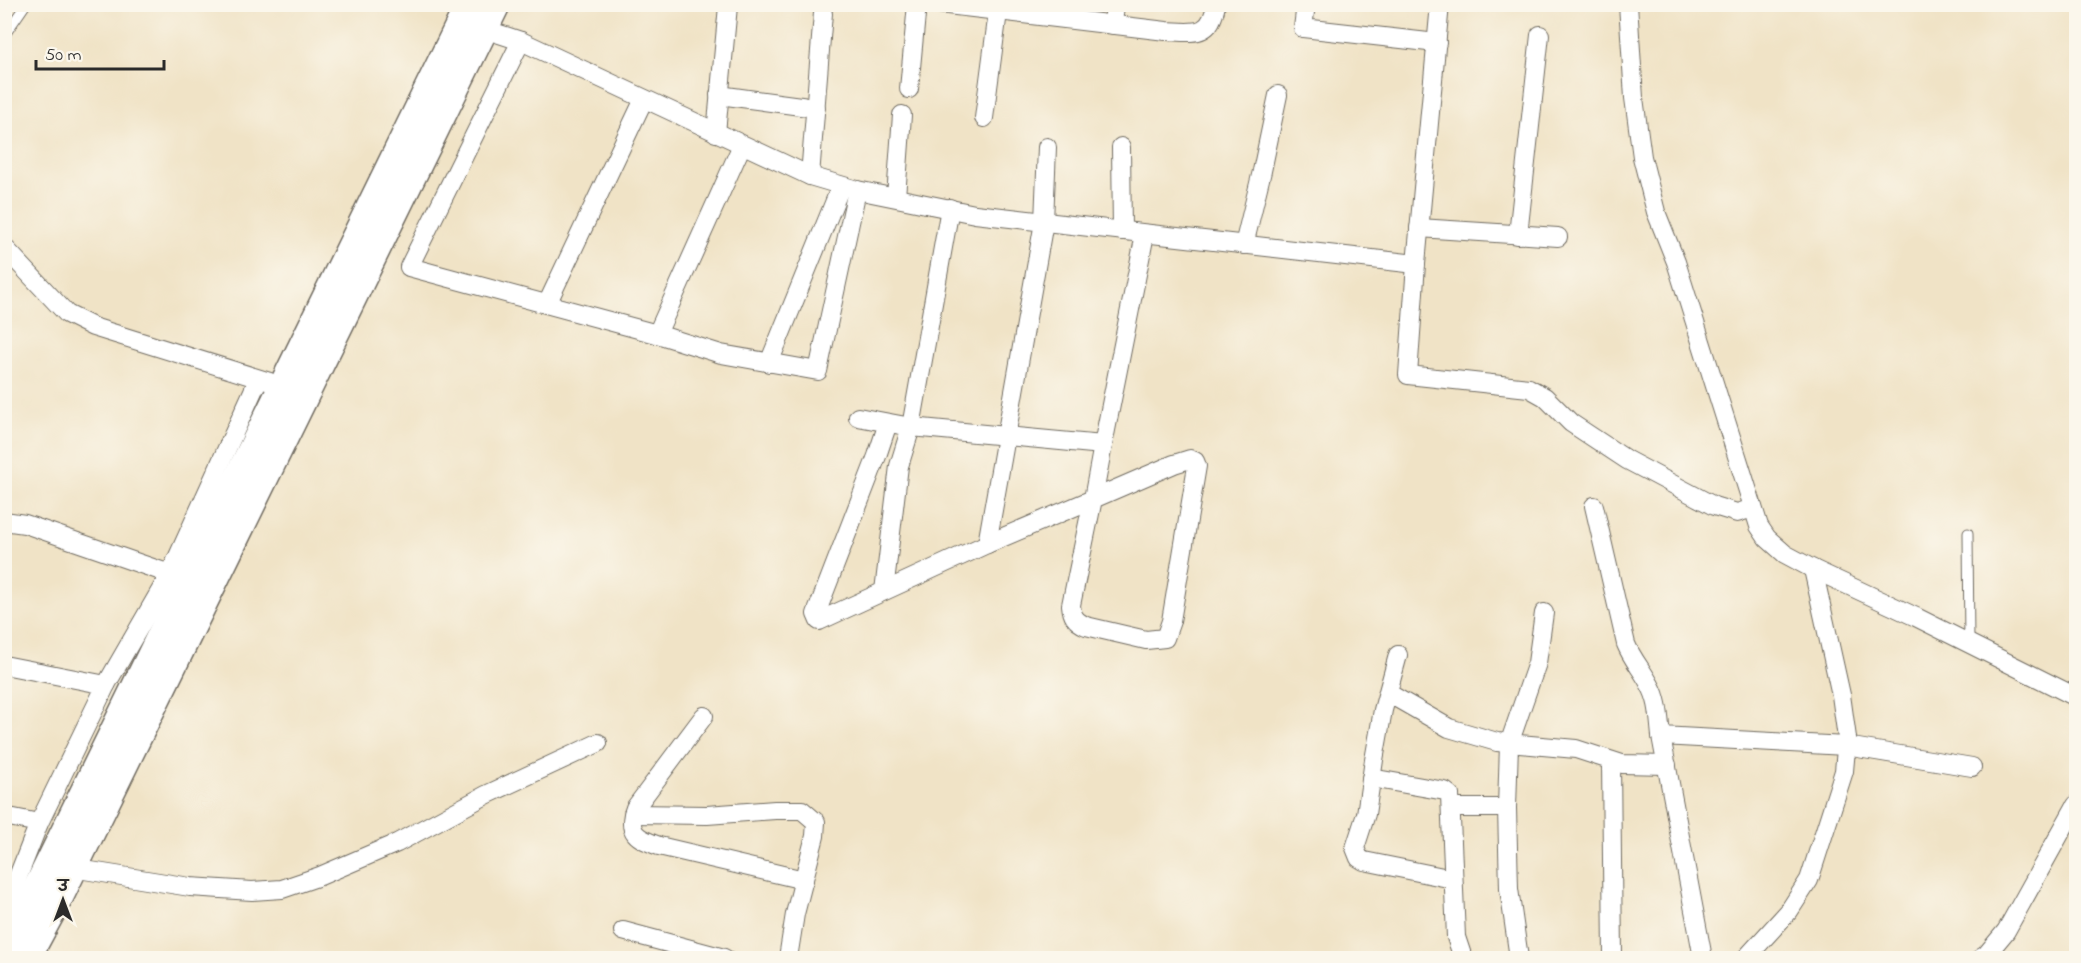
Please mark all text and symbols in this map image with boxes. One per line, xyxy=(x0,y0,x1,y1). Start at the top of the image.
scale bar xyxy=(36,33,164,71)
text: 50 m xyxy=(45,43,82,69)
north arrow xyxy=(33,870,93,930)
text: उ xyxy=(56,875,70,899)

